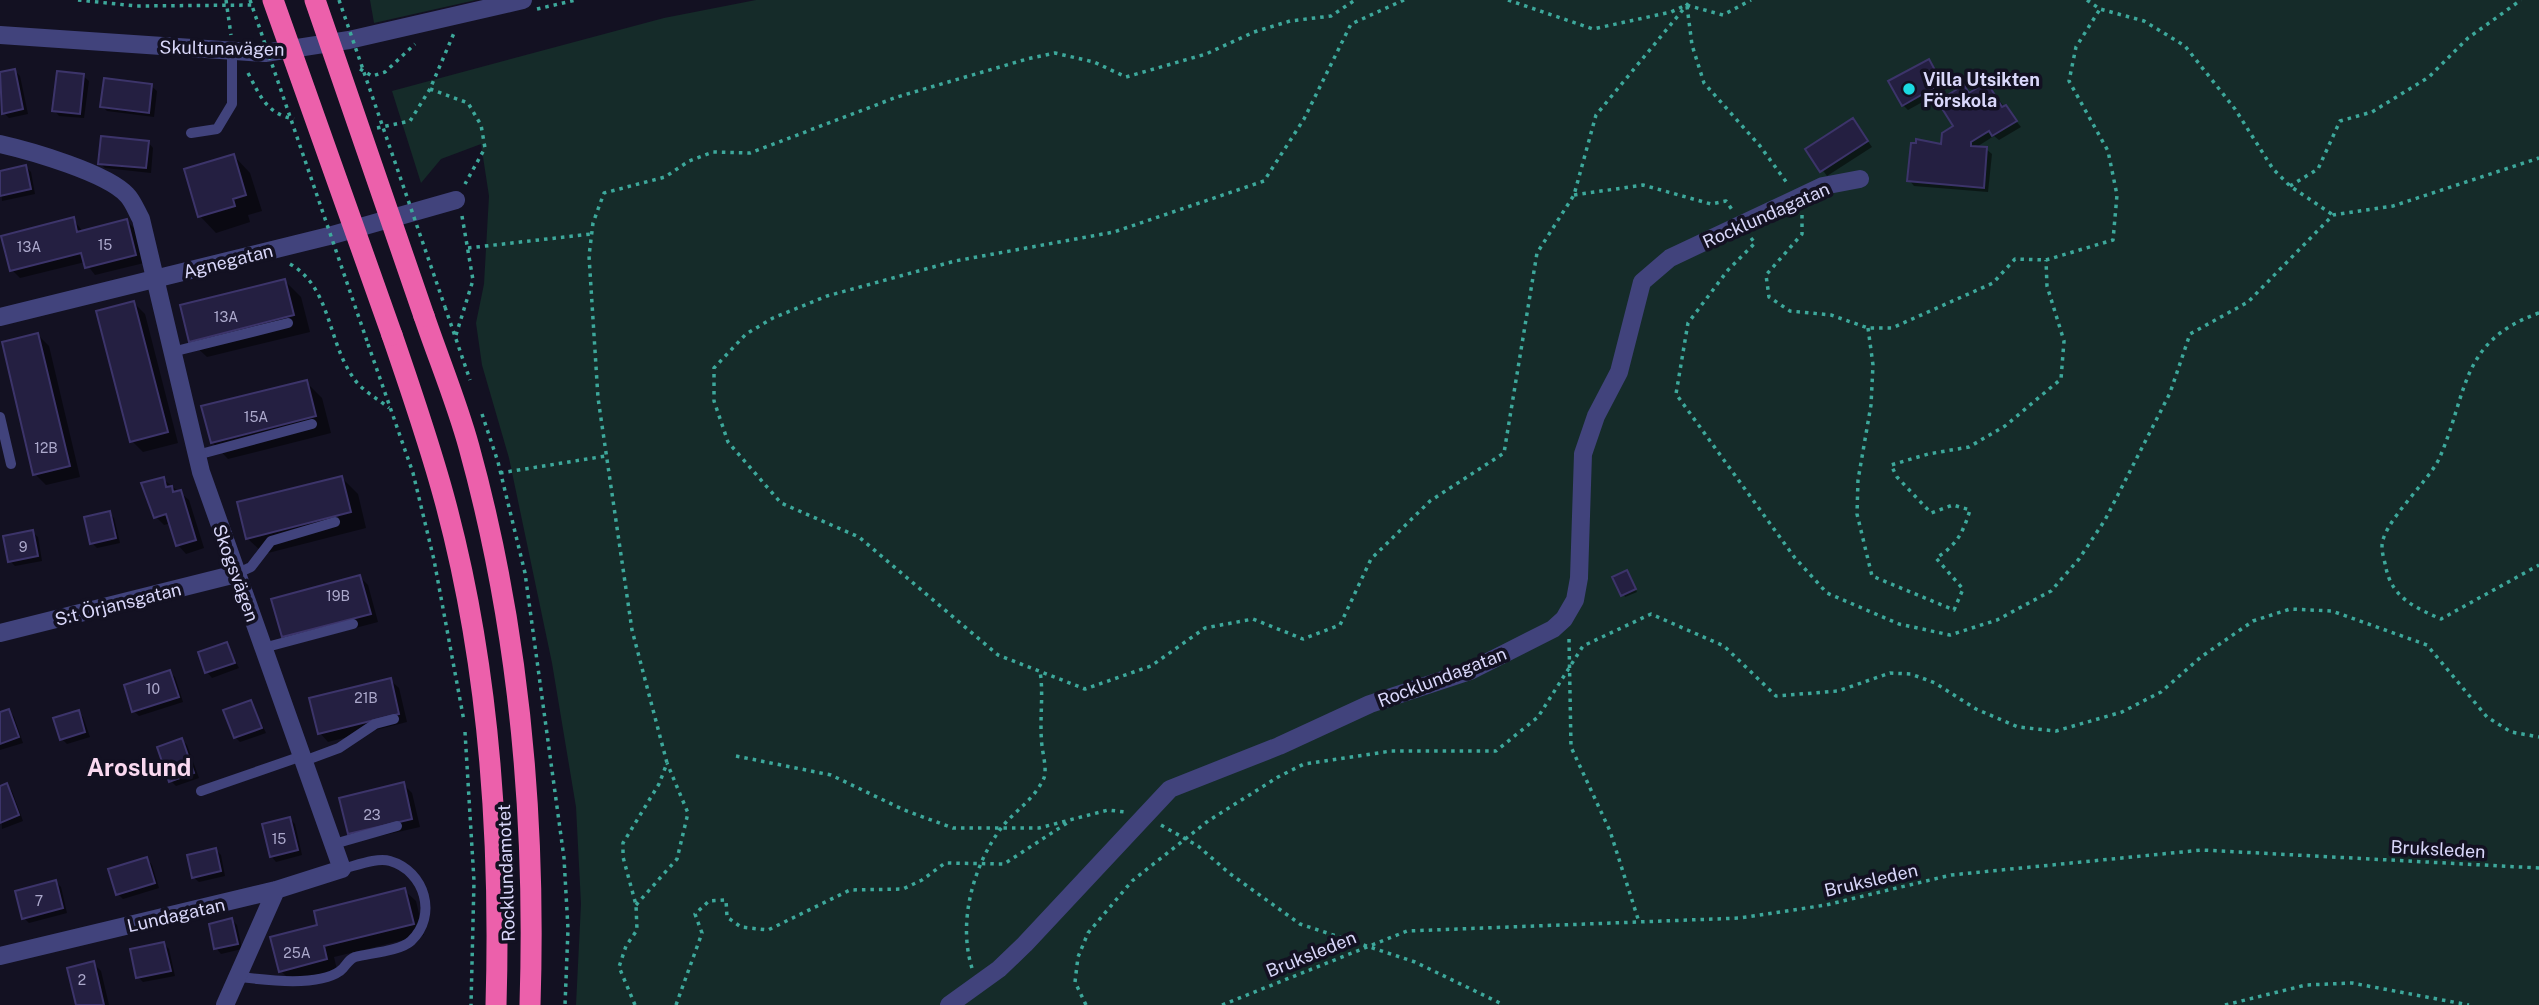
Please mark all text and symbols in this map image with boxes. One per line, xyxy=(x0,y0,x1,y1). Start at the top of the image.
street label: Skultunavägen xyxy=(159,36,285,60)
place label: Villa Utsikten Förskola xyxy=(1923,69,2040,111)
marker: Villa Utsikten Förskola xyxy=(1901,81,1917,97)
street label: Rocklundagatan xyxy=(1699,178,1833,252)
house number: 15 xyxy=(98,237,112,253)
house number: 13A xyxy=(17,239,41,255)
street label: Agnegatan xyxy=(181,240,275,282)
house number: 13A xyxy=(214,309,238,325)
house number: 15A xyxy=(244,409,268,425)
house number: 12B xyxy=(34,440,58,456)
street label: Skogsvägen xyxy=(209,521,263,625)
house number: 9 xyxy=(19,539,28,555)
street label: S:t Örjansgatan xyxy=(52,577,183,630)
house number: 19B xyxy=(326,588,350,604)
street label: Rocklundagatan xyxy=(1375,643,1509,711)
house number: 10 xyxy=(146,681,160,697)
house number: 21B xyxy=(354,690,378,706)
district label: Aroslund xyxy=(87,753,191,781)
street label: Rocklundamotet xyxy=(493,804,519,942)
house number: 23 xyxy=(363,807,381,823)
house number: 15 xyxy=(272,831,286,847)
street label: Bruksleden xyxy=(2390,836,2486,862)
street label: Bruksleden xyxy=(1822,859,1920,901)
house number: 7 xyxy=(35,893,43,909)
street label: Lundagatan xyxy=(125,894,227,936)
street label: Bruksleden xyxy=(1263,926,1359,982)
house number: 25A xyxy=(283,945,311,961)
house number: 2 xyxy=(78,972,86,988)

